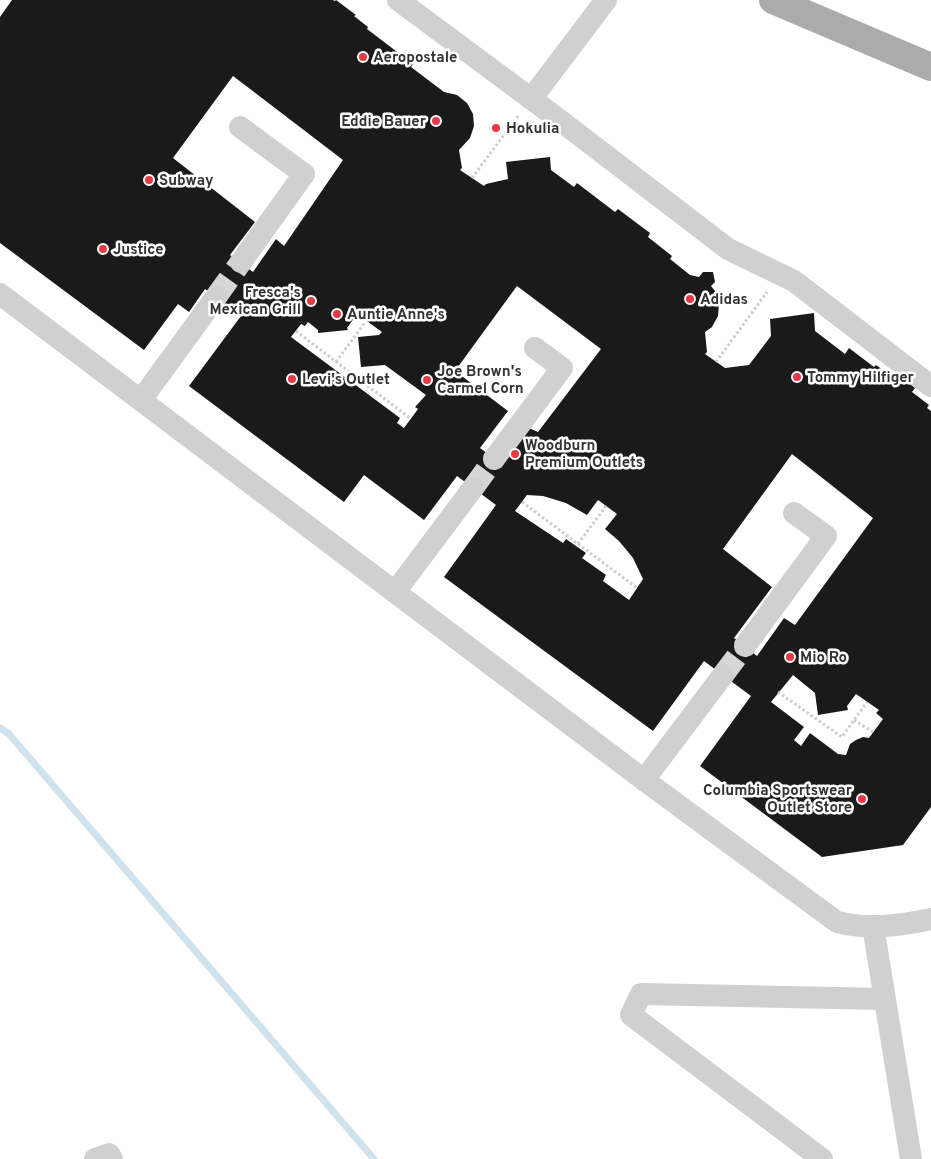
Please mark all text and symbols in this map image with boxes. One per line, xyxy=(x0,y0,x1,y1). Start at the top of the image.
place label: Aeropostale xyxy=(373,49,457,68)
marker: Aeropostale xyxy=(357,51,369,63)
place label: Eddie Bauer xyxy=(341,113,427,132)
marker: Eddie Bauer xyxy=(430,115,442,127)
place label: Hokulia xyxy=(506,120,559,139)
marker: Hokulia xyxy=(490,122,502,134)
place label: Subway xyxy=(159,172,214,191)
marker: Subway xyxy=(143,174,155,186)
place label: Justice xyxy=(113,241,164,260)
marker: Justice xyxy=(97,243,109,255)
place label: Fresca's Mexican Grill xyxy=(209,284,301,320)
place label: Adidas xyxy=(700,291,748,310)
marker: Adidas xyxy=(684,293,696,305)
marker: Fresca's Mexican Grill xyxy=(305,295,317,307)
place label: Auntie Anne's xyxy=(347,306,445,325)
marker: Auntie Anne's xyxy=(331,308,343,320)
place label: Joe Brown's Carmel Corn xyxy=(437,363,524,399)
place label: Tommy Hilfiger xyxy=(807,369,915,388)
place label: Levi's Outlet xyxy=(302,371,390,390)
marker: Tommy Hilfiger xyxy=(791,371,803,383)
marker: Levi's Outlet xyxy=(286,373,298,385)
marker: Joe Brown's Carmel Corn xyxy=(421,374,433,386)
place label: Woodburn Premium Outlets xyxy=(525,437,643,473)
marker: Woodburn Premium Outlets xyxy=(509,448,521,460)
place label: Mio Ro xyxy=(800,649,847,668)
marker: Mio Ro xyxy=(784,651,796,663)
place label: Columbia Sportswear Outlet Store xyxy=(703,782,853,818)
marker: Columbia Sportswear Outlet Store xyxy=(856,793,868,805)

